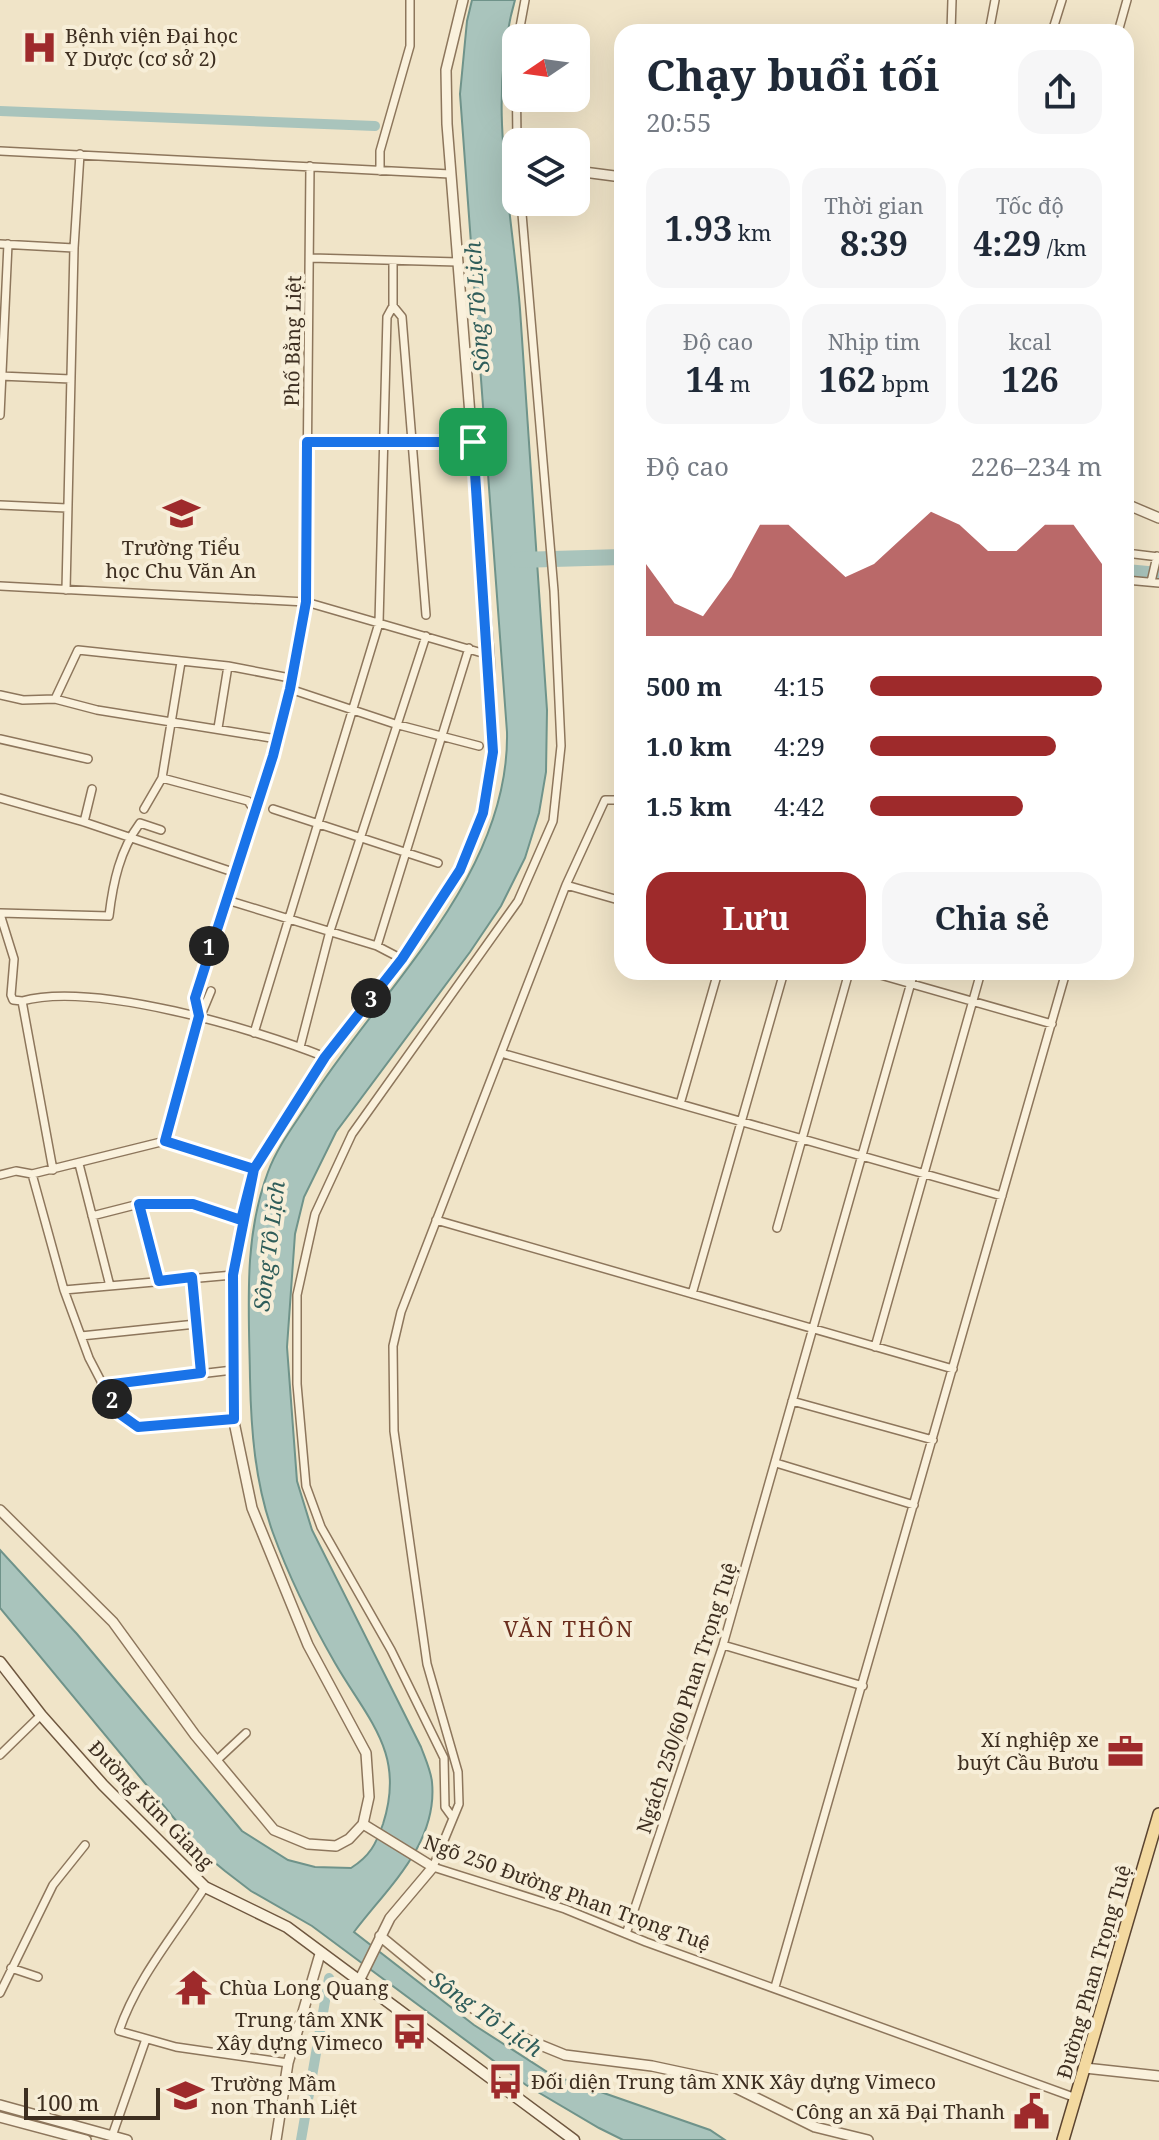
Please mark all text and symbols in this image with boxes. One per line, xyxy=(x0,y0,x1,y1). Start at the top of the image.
place label: Bệnh viện Đại học Y Dược (cơ sở 2) xyxy=(64,22,238,72)
north arrow xyxy=(502,24,590,112)
map controls xyxy=(502,24,590,216)
hospital icon: Bệnh viện Đại học Y Dược (cơ sở 2) xyxy=(20,28,58,66)
text: Chạy buổi tối xyxy=(646,44,939,104)
button: share xyxy=(1018,50,1102,134)
text: 20:55 xyxy=(646,104,712,140)
button: layers xyxy=(502,128,590,216)
text: Thời gian xyxy=(824,190,924,220)
text: Tốc độ xyxy=(996,190,1064,220)
text: 1.93 xyxy=(664,205,732,251)
text: km xyxy=(732,217,772,247)
text: 8:39 xyxy=(840,220,908,266)
text: 4:29 xyxy=(973,220,1041,266)
text: /km xyxy=(1041,232,1087,262)
water label: Sông Tô Lịch xyxy=(456,241,496,374)
street label: Phố Bằng Liệt xyxy=(278,275,307,407)
text: Độ cao xyxy=(683,326,753,356)
text: Nhịp tim xyxy=(828,326,920,356)
text: kcal xyxy=(1009,326,1051,356)
text: 14 xyxy=(686,356,724,402)
text: 162 xyxy=(818,356,876,402)
text: 126 xyxy=(1001,356,1059,402)
text: m xyxy=(724,368,750,398)
text: bpm xyxy=(876,368,930,398)
pin xyxy=(439,408,507,476)
icon: arrive xyxy=(451,420,495,464)
text: Độ cao xyxy=(646,448,729,484)
text: 226–234 m xyxy=(970,448,1102,484)
school or university icon: Trường Tiểu học Chu Văn An xyxy=(162,494,200,532)
place label: Trường Tiểu học Chu Văn An xyxy=(106,534,257,584)
text: 500 m xyxy=(646,668,722,704)
text: 4:15 xyxy=(774,668,825,704)
text: 1.0 km xyxy=(646,728,732,764)
text: 4:29 xyxy=(774,728,825,764)
text: 1.5 km xyxy=(646,788,732,824)
text: 4:42 xyxy=(774,788,825,824)
button: Lưu xyxy=(646,872,866,964)
button: Chia sẻ xyxy=(882,872,1102,964)
pin: 1 xyxy=(189,926,229,966)
text: 1 xyxy=(203,931,215,961)
pin: 3 xyxy=(351,978,391,1018)
text: 3 xyxy=(365,983,377,1013)
water label: Sông Tô Lịch xyxy=(245,1179,291,1313)
pin: 2 xyxy=(92,1379,132,1419)
text: 2 xyxy=(106,1384,118,1414)
street label: Ngách 250/60 Phan Trọng Tuệ xyxy=(630,1559,743,1837)
district label: VĂN THÔN xyxy=(503,1613,635,1643)
place label: Xí nghiệp xe buýt Cầu Bươu xyxy=(957,1726,1099,1776)
office icon: Xí nghiệp xe buýt Cầu Bươu xyxy=(1106,1733,1144,1771)
street label: Đường Kim Giang xyxy=(83,1734,220,1875)
street label: Ngõ 250 Đường Phan Trọng Tuệ xyxy=(420,1828,714,1957)
street label: Đường Phan Trọng Tuệ xyxy=(1050,1862,1137,2082)
water label: Sông Tô Lịch xyxy=(424,1963,549,2063)
temple icon: Chùa Long Quang xyxy=(174,1969,212,2007)
place label: Chùa Long Quang xyxy=(219,1974,389,2001)
place label: Trung tâm XNK Xây dựng Vimeco xyxy=(217,2006,384,2056)
bus stop icon: Trung tâm XNK Xây dựng Vimeco xyxy=(390,2013,428,2051)
bus stop icon: Đối diện Trung tâm XNK Xây dựng Vimeco xyxy=(486,2063,524,2101)
place label: Đối diện Trung tâm XNK Xây dựng Vimeco xyxy=(531,2068,936,2095)
place label: Trường Mầm non Thanh Liệt xyxy=(211,2070,357,2120)
school or university icon: Trường Mầm non Thanh Liệt xyxy=(166,2076,204,2114)
scale bar xyxy=(24,2084,160,2120)
text: 100 m xyxy=(36,2087,99,2117)
public building icon: Công an xã Đại Thanh xyxy=(1012,2093,1050,2131)
place label: Công an xã Đại Thanh xyxy=(796,2098,1005,2125)

